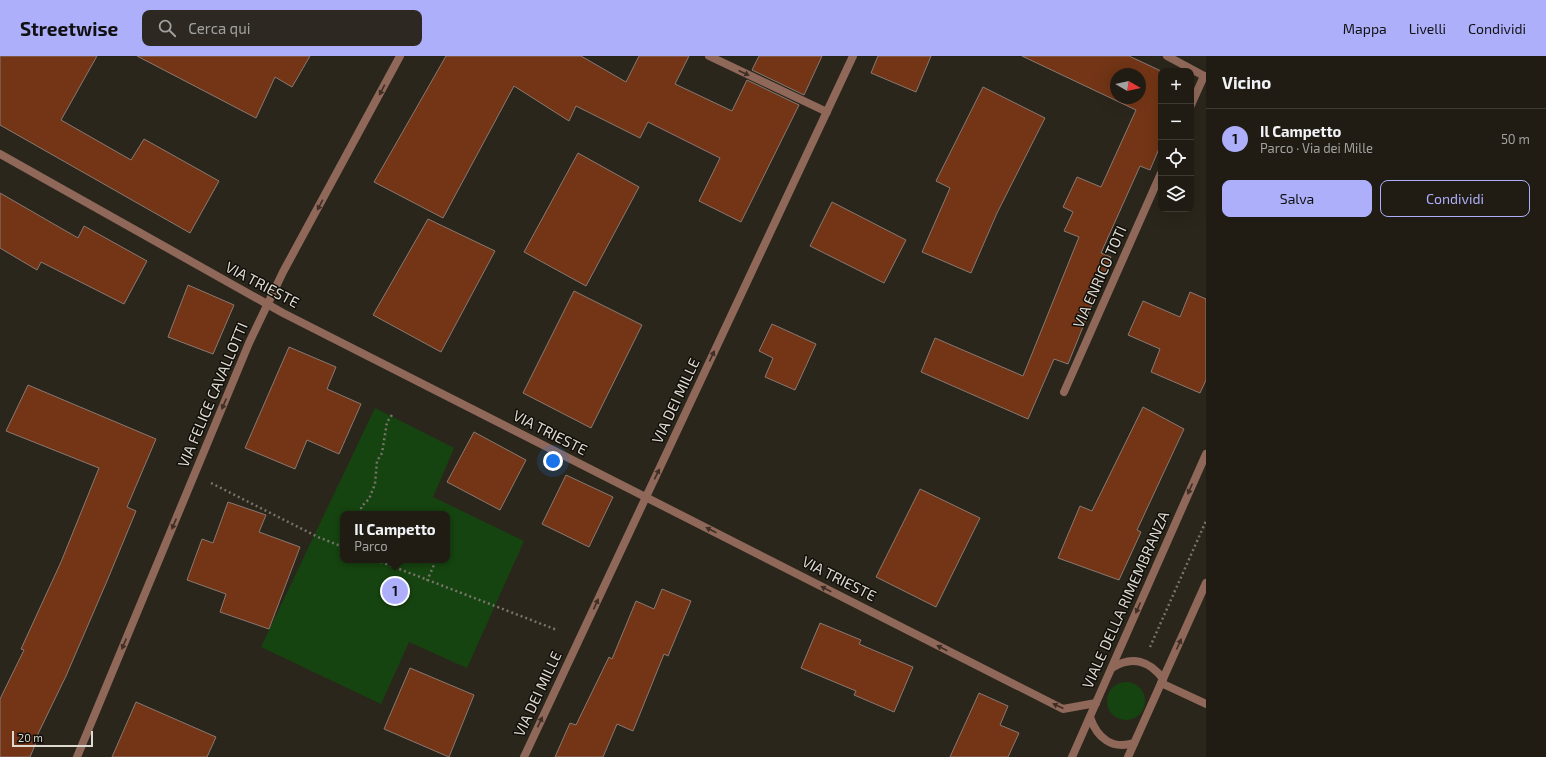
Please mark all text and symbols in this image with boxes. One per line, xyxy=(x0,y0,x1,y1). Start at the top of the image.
search box xyxy=(142,10,422,46)
text: Streetwise xyxy=(20,17,118,40)
icon: search xyxy=(156,17,178,39)
text: Cerca qui xyxy=(188,19,250,37)
text: Mappa xyxy=(1343,20,1387,37)
text: Livelli xyxy=(1409,20,1446,37)
text: Condividi xyxy=(1468,20,1526,37)
north arrow xyxy=(1110,68,1146,104)
map controls xyxy=(1158,68,1194,212)
button: + xyxy=(1158,68,1194,104)
one-way arrow xyxy=(738,70,750,76)
text: Vicino xyxy=(1222,72,1271,92)
one-way arrow xyxy=(379,84,385,96)
button: − xyxy=(1158,104,1194,140)
text: Il Campetto xyxy=(1260,122,1341,140)
text: 1 xyxy=(1232,131,1238,147)
text: 50 m xyxy=(1501,131,1530,147)
button: locate xyxy=(1158,140,1194,176)
text: Parco · Via dei Mille xyxy=(1260,140,1373,156)
button: layers xyxy=(1158,176,1194,212)
button: Salva xyxy=(1222,180,1372,217)
button: Condividi xyxy=(1380,180,1530,217)
one-way arrow xyxy=(316,199,323,210)
street label: VIA ENRICO TOTI xyxy=(1069,223,1130,330)
street label: VIA TRIESTE xyxy=(223,257,302,311)
street label: VIA FELICE CAVALLOTTI xyxy=(173,320,251,470)
one-way arrow xyxy=(709,350,715,362)
street label: VIA DEI MILLE xyxy=(648,355,703,446)
one-way arrow xyxy=(221,398,227,409)
street label: VIA TRIESTE xyxy=(510,406,591,458)
your location xyxy=(543,451,563,471)
one-way arrow xyxy=(654,468,660,480)
one-way arrow xyxy=(1187,484,1193,495)
street label: VIALE DELLA RIMEMBRANZA xyxy=(1078,508,1173,691)
popup xyxy=(340,511,450,563)
one-way arrow xyxy=(171,518,177,529)
text: Il Campetto xyxy=(354,520,436,538)
one-way arrow xyxy=(705,527,716,533)
text: Parco xyxy=(354,538,388,554)
street label: VIA TRIESTE xyxy=(799,552,880,604)
pin: 1 xyxy=(382,576,408,606)
one-way arrow xyxy=(821,586,832,592)
one-way arrow xyxy=(593,598,599,610)
one-way arrow xyxy=(1135,603,1141,614)
one-way arrow xyxy=(121,638,128,650)
one-way arrow xyxy=(1176,638,1182,649)
one-way arrow xyxy=(937,644,948,651)
street label: VIA DEI MILLE xyxy=(510,648,565,739)
one-way arrow xyxy=(1053,703,1064,709)
one-way arrow xyxy=(537,716,543,727)
scale bar xyxy=(12,729,93,748)
text: 20 m xyxy=(18,731,43,744)

